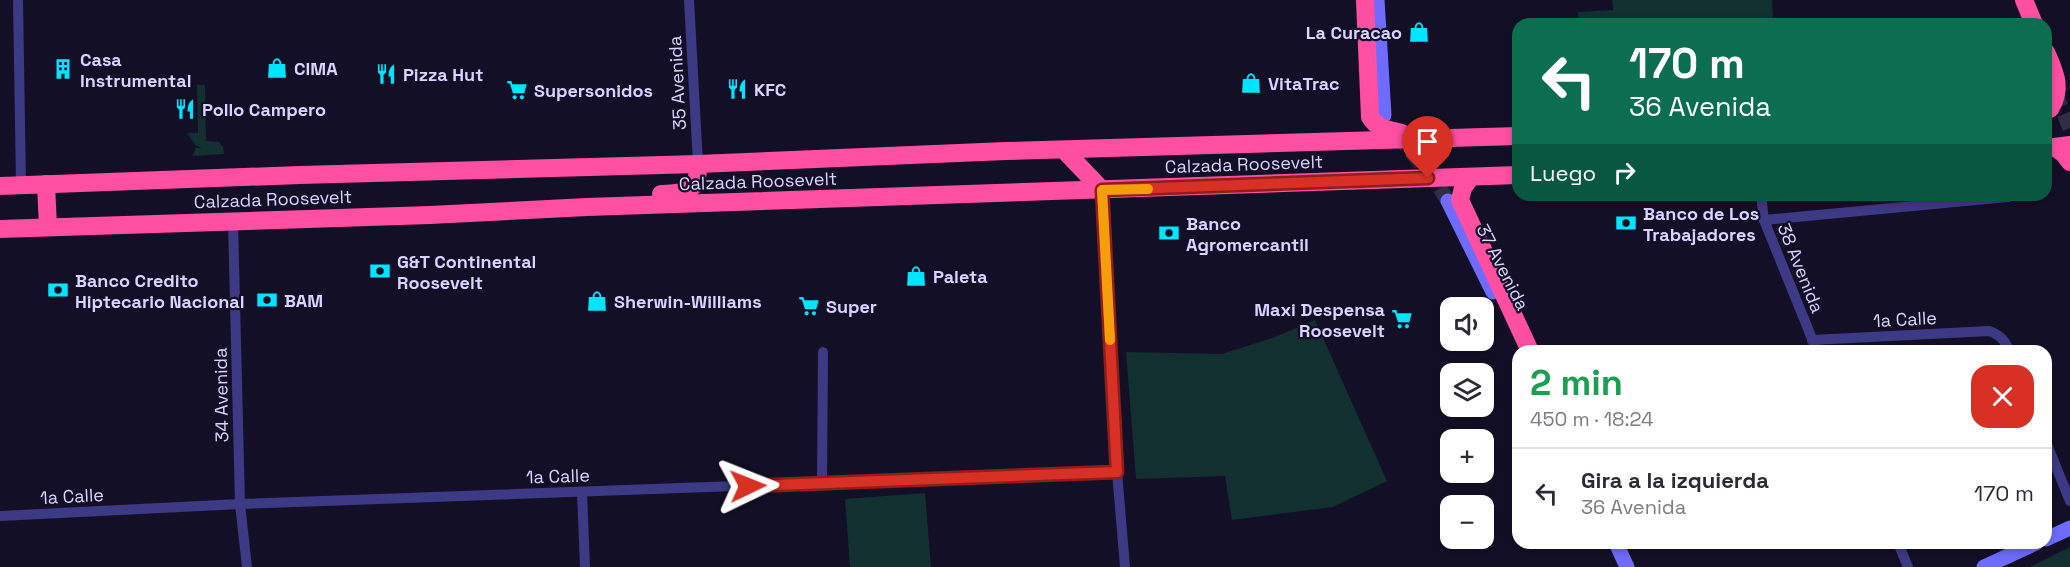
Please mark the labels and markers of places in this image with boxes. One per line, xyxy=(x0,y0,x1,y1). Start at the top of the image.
shop icon: La Curacao xyxy=(1407,20,1431,44)
place label: La Curacao xyxy=(1306,21,1402,44)
place label: Casa Instrumental xyxy=(80,48,192,92)
shop icon: CIMA xyxy=(265,56,289,80)
building icon: Casa Instrumental xyxy=(51,57,75,81)
place label: CIMA xyxy=(294,57,338,80)
restaurant icon: Pizza Hut xyxy=(374,62,398,86)
place label: Pizza Hut xyxy=(403,63,483,86)
shop icon: VitaTrac xyxy=(1239,71,1263,95)
place label: VitaTrac xyxy=(1268,72,1340,95)
restaurant icon: KFC xyxy=(725,77,749,101)
supermarket icon: Supersonidos xyxy=(505,78,529,102)
place label: KFC xyxy=(754,78,786,101)
place label: Supersonidos xyxy=(534,79,653,102)
restaurant icon: Pollo Campero xyxy=(173,97,197,121)
place label: Pollo Campero xyxy=(202,98,326,121)
pin xyxy=(1402,116,1453,178)
place label: Banco de Los Trabajadores xyxy=(1643,202,1759,246)
bank icon: Banco de Los Trabajadores xyxy=(1614,211,1638,235)
place label: Banco Agromercantil xyxy=(1186,212,1309,256)
bank icon: Banco Agromercantil xyxy=(1157,221,1181,245)
place label: G&T Continental Roosevelt xyxy=(397,250,536,294)
bank icon: G&T Continental Roosevelt xyxy=(368,259,392,283)
shop icon: Paleta xyxy=(904,264,928,288)
place label: Paleta xyxy=(933,265,988,288)
place label: Banco Credito Hiptecario Nacional xyxy=(75,269,244,313)
bank icon: Banco Credito Hiptecario Nacional xyxy=(46,278,70,302)
bank icon: BAM xyxy=(255,288,279,312)
place label: BAM xyxy=(284,289,323,312)
shop icon: Sherwin-Williams xyxy=(585,289,609,313)
place label: Sherwin-Williams xyxy=(614,290,762,313)
supermarket icon: Super xyxy=(797,294,821,318)
place label: Super xyxy=(826,295,877,318)
place label: Maxi Despensa Roosevelt xyxy=(1254,298,1386,342)
supermarket icon: Maxi Despensa Roosevelt xyxy=(1390,307,1414,331)

